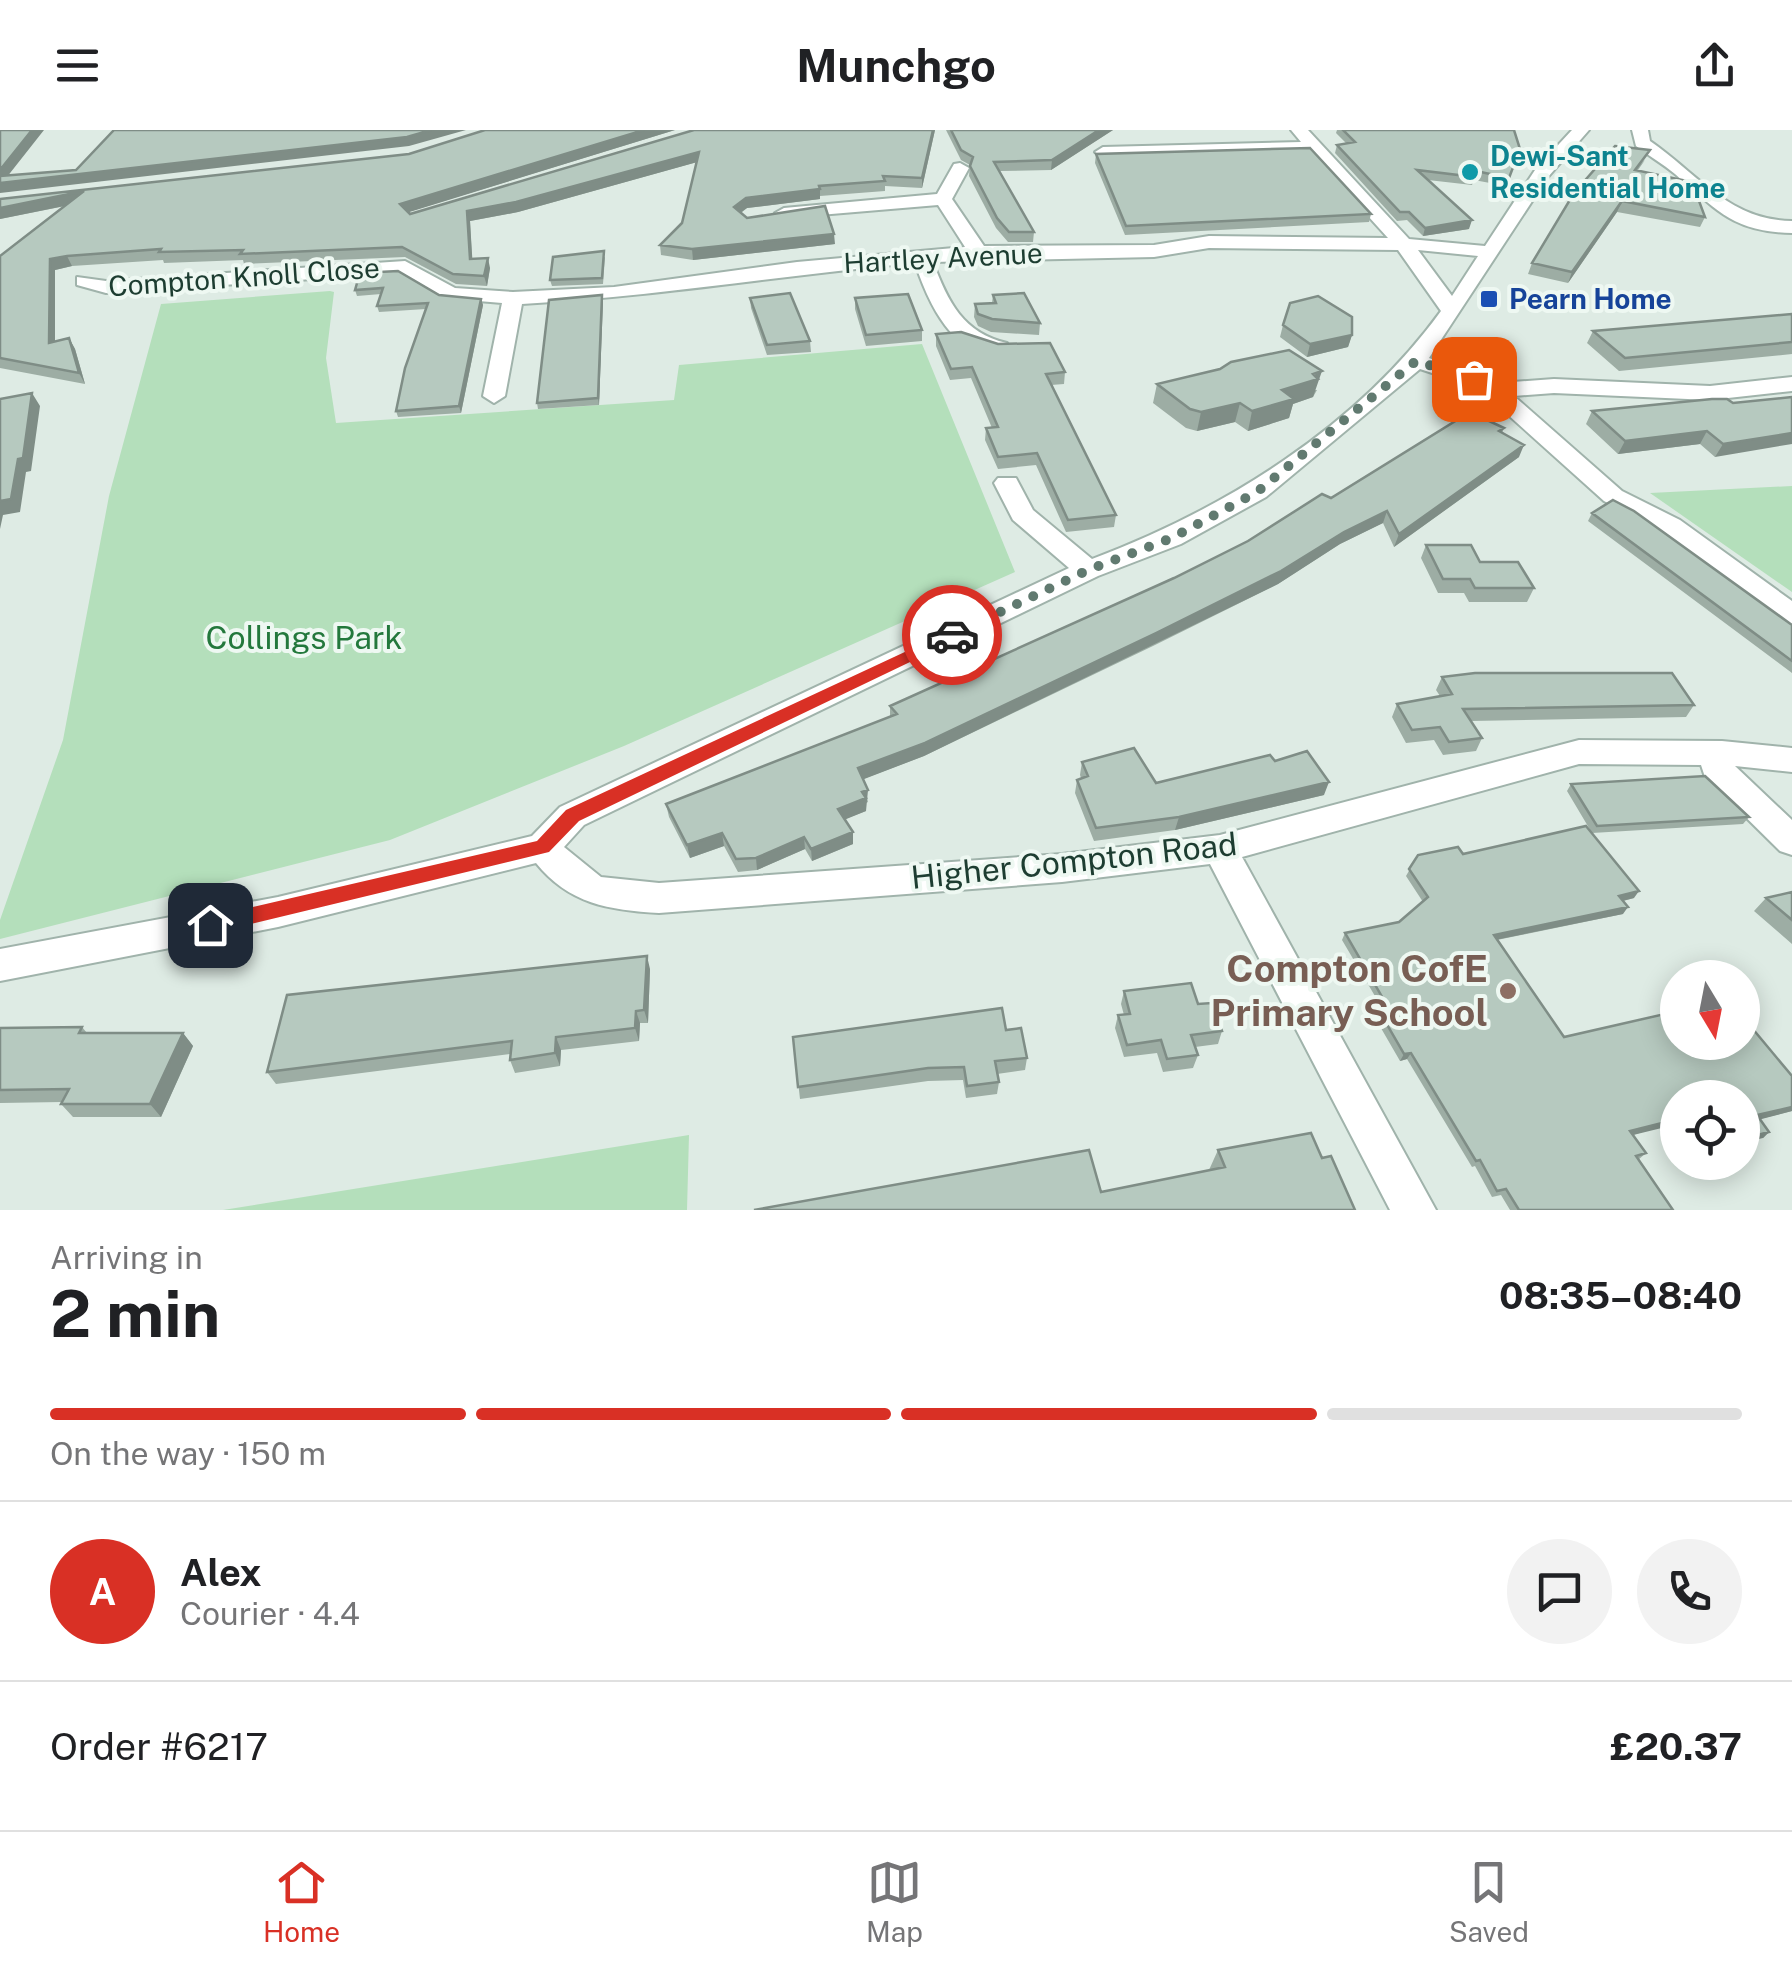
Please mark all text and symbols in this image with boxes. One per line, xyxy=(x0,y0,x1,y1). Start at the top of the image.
icon: menu xyxy=(50,38,105,93)
icon: share xyxy=(1687,38,1742,93)
text: Munchgo xyxy=(796,39,996,92)
place label: Dewi-Sant Residential Home xyxy=(1490,139,1726,204)
marker: Dewi-Sant Residential Home xyxy=(1459,161,1481,183)
street label: Hartley Avenue xyxy=(842,236,1043,279)
street label: Compton Knoll Close xyxy=(107,251,381,302)
place label: Pearn Home xyxy=(1509,282,1672,315)
marker: Pearn Home xyxy=(1478,288,1500,310)
pin xyxy=(1432,337,1517,422)
icon: bag xyxy=(1447,352,1502,407)
courier xyxy=(902,585,1002,685)
icon: car xyxy=(925,608,980,663)
park label: Collings Park xyxy=(206,619,402,656)
street label: Higher Compton Road xyxy=(909,825,1239,896)
pin xyxy=(168,883,253,968)
icon: home xyxy=(183,898,238,953)
place label: Compton CofE Primary School xyxy=(1211,946,1488,1035)
north arrow xyxy=(1660,960,1760,1060)
map controls xyxy=(1660,960,1760,1180)
marker: Compton CofE Primary School xyxy=(1497,980,1519,1002)
button: locate xyxy=(1660,1080,1760,1180)
text: Arriving in xyxy=(50,1239,203,1276)
text: 08:35–08:40 xyxy=(1499,1273,1742,1318)
text: 2 min xyxy=(50,1275,220,1352)
text: On the way · 150 m xyxy=(50,1435,326,1472)
button: chat xyxy=(1507,1539,1612,1644)
button: phone xyxy=(1637,1539,1742,1644)
text: Alex xyxy=(180,1550,262,1595)
text: A xyxy=(89,1569,116,1614)
text: Courier · 4.4 xyxy=(180,1595,360,1632)
text: Order #6217 xyxy=(50,1724,268,1769)
text: £20.37 xyxy=(1610,1724,1742,1769)
tab: Home xyxy=(263,1855,340,1948)
tab: Map xyxy=(866,1855,923,1948)
tab: Saved xyxy=(1449,1855,1529,1948)

